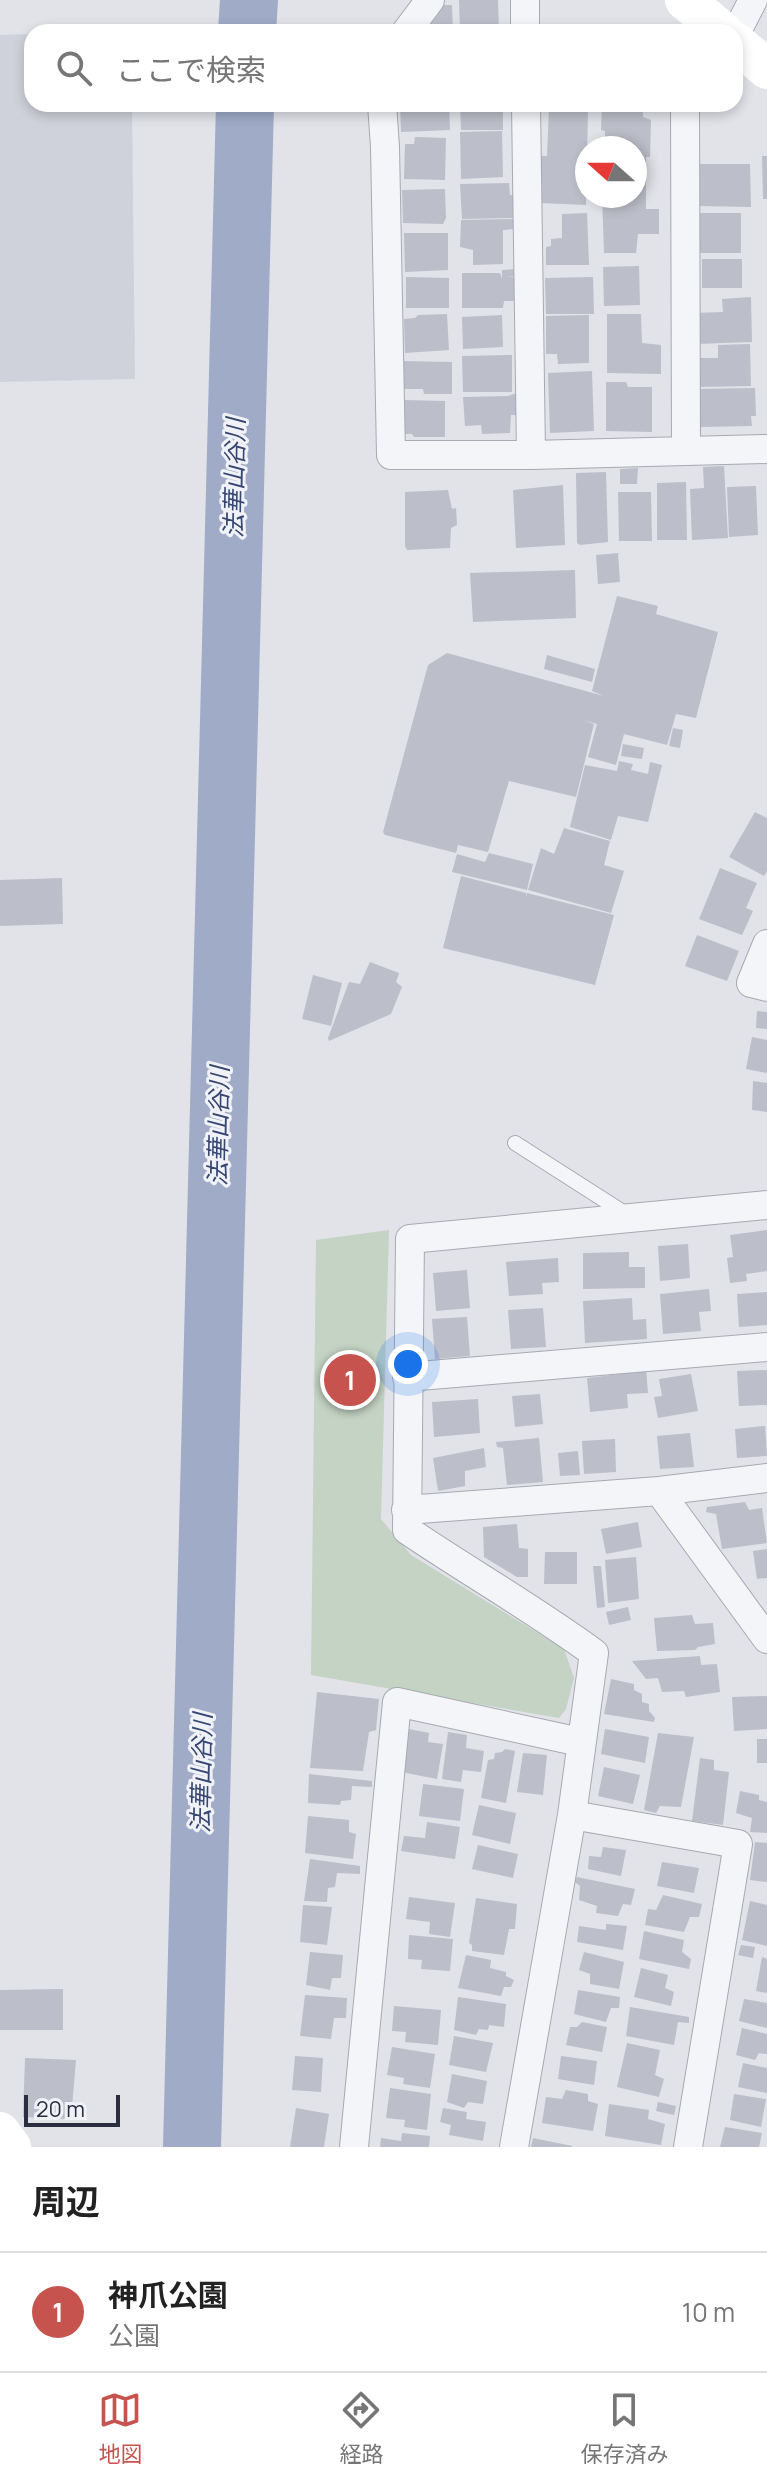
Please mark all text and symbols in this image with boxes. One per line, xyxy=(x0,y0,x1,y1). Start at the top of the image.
search box xyxy=(24,24,743,112)
icon: search xyxy=(52,46,96,90)
text: ここで検索 xyxy=(116,49,266,90)
north arrow xyxy=(575,136,647,208)
water label: 法華山谷川 xyxy=(216,415,251,538)
water label: 法華山谷川 xyxy=(200,1063,235,1186)
your location xyxy=(388,1344,428,1384)
pin: 1 xyxy=(324,1350,376,1410)
water label: 法華山谷川 xyxy=(183,1710,218,1833)
scale bar xyxy=(24,2091,120,2127)
text: 20 m xyxy=(36,2094,85,2124)
text: 周辺 xyxy=(32,2178,100,2224)
text: 神爪公園 xyxy=(108,2274,228,2315)
text: 1 xyxy=(52,2294,64,2330)
text: 10 m xyxy=(682,2294,735,2330)
text: 公園 xyxy=(108,2317,160,2353)
tab: 地図 xyxy=(98,2388,143,2469)
tab: 経路 xyxy=(339,2388,384,2469)
tab: 保存済み xyxy=(580,2388,669,2469)

